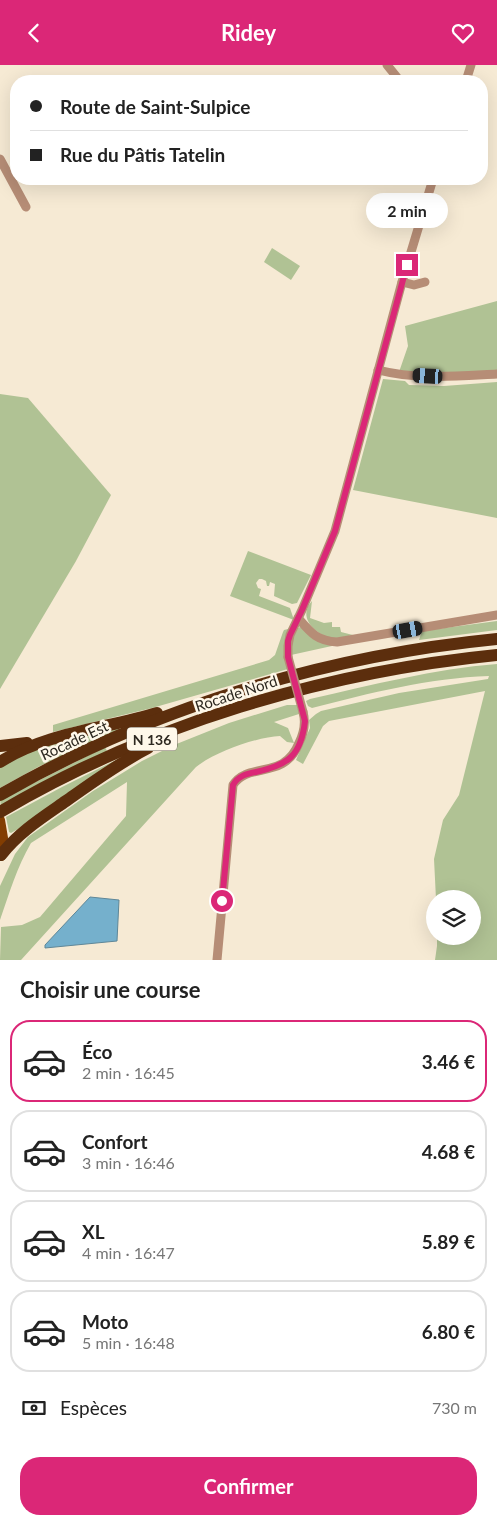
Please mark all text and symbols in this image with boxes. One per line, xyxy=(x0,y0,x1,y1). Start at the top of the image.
icon: back xyxy=(20,19,48,47)
text: Ridey xyxy=(221,19,276,46)
icon: heart xyxy=(449,19,477,47)
text: Route de Saint-Sulpice xyxy=(60,95,250,118)
text: Rue du Pâtis Tatelin xyxy=(60,143,225,166)
callout: 2 min xyxy=(366,193,448,227)
text: 2 min xyxy=(387,201,427,220)
route end xyxy=(396,254,418,276)
car xyxy=(412,368,443,384)
car xyxy=(391,620,424,640)
street label: Rocade Nord xyxy=(193,671,279,715)
street label: Rocade Est xyxy=(37,716,111,763)
road number: N 136 xyxy=(127,727,177,751)
route start xyxy=(211,890,233,912)
map controls xyxy=(426,890,481,945)
button: layers xyxy=(426,890,481,945)
text: Choisir une course xyxy=(20,976,201,1003)
icon: car xyxy=(22,1039,67,1084)
text: Éco xyxy=(82,1040,112,1063)
text: 3.46 € xyxy=(422,1050,475,1073)
text: 2 min · 16:45 xyxy=(82,1063,175,1082)
icon: car xyxy=(22,1129,67,1174)
text: Confort xyxy=(82,1130,147,1153)
text: 4.68 € xyxy=(422,1140,475,1163)
text: 3 min · 16:46 xyxy=(82,1153,175,1172)
icon: car xyxy=(22,1219,67,1264)
text: XL xyxy=(82,1220,105,1243)
text: 5.89 € xyxy=(422,1230,475,1253)
text: 4 min · 16:47 xyxy=(82,1243,175,1262)
icon: car xyxy=(22,1309,67,1354)
text: Moto xyxy=(82,1310,128,1333)
text: 6.80 € xyxy=(422,1320,475,1343)
text: 5 min · 16:48 xyxy=(82,1333,175,1352)
icon: cash xyxy=(20,1394,48,1422)
text: Espèces xyxy=(60,1396,127,1419)
text: 730 m xyxy=(432,1398,477,1417)
button: Confirmer xyxy=(20,1457,477,1515)

